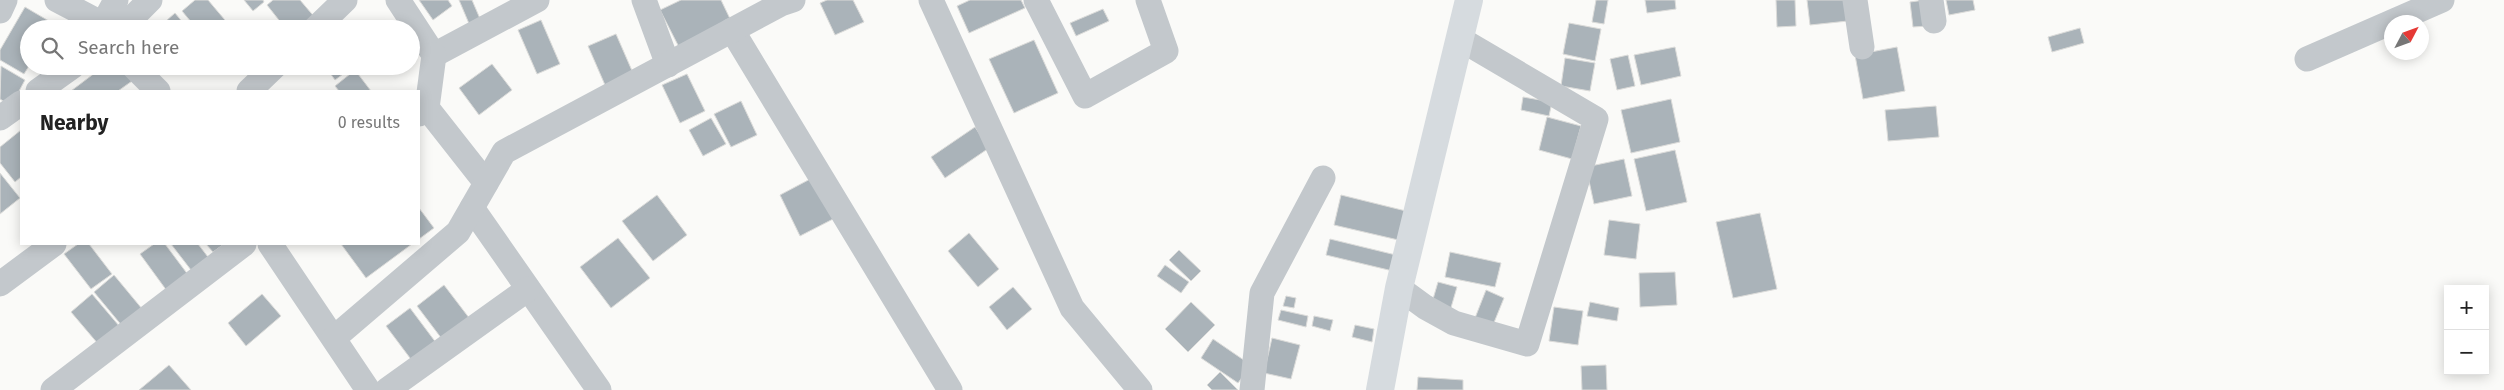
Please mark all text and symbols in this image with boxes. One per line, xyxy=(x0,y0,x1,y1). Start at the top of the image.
north arrow xyxy=(2384,15,2429,60)
search box xyxy=(20,20,420,75)
icon: search xyxy=(38,34,66,62)
text: Search here xyxy=(78,36,179,59)
text: Nearby xyxy=(40,110,108,136)
text: 0 results xyxy=(338,113,400,132)
map controls xyxy=(2444,285,2489,375)
button: + xyxy=(2444,285,2489,330)
button: − xyxy=(2444,330,2489,375)

